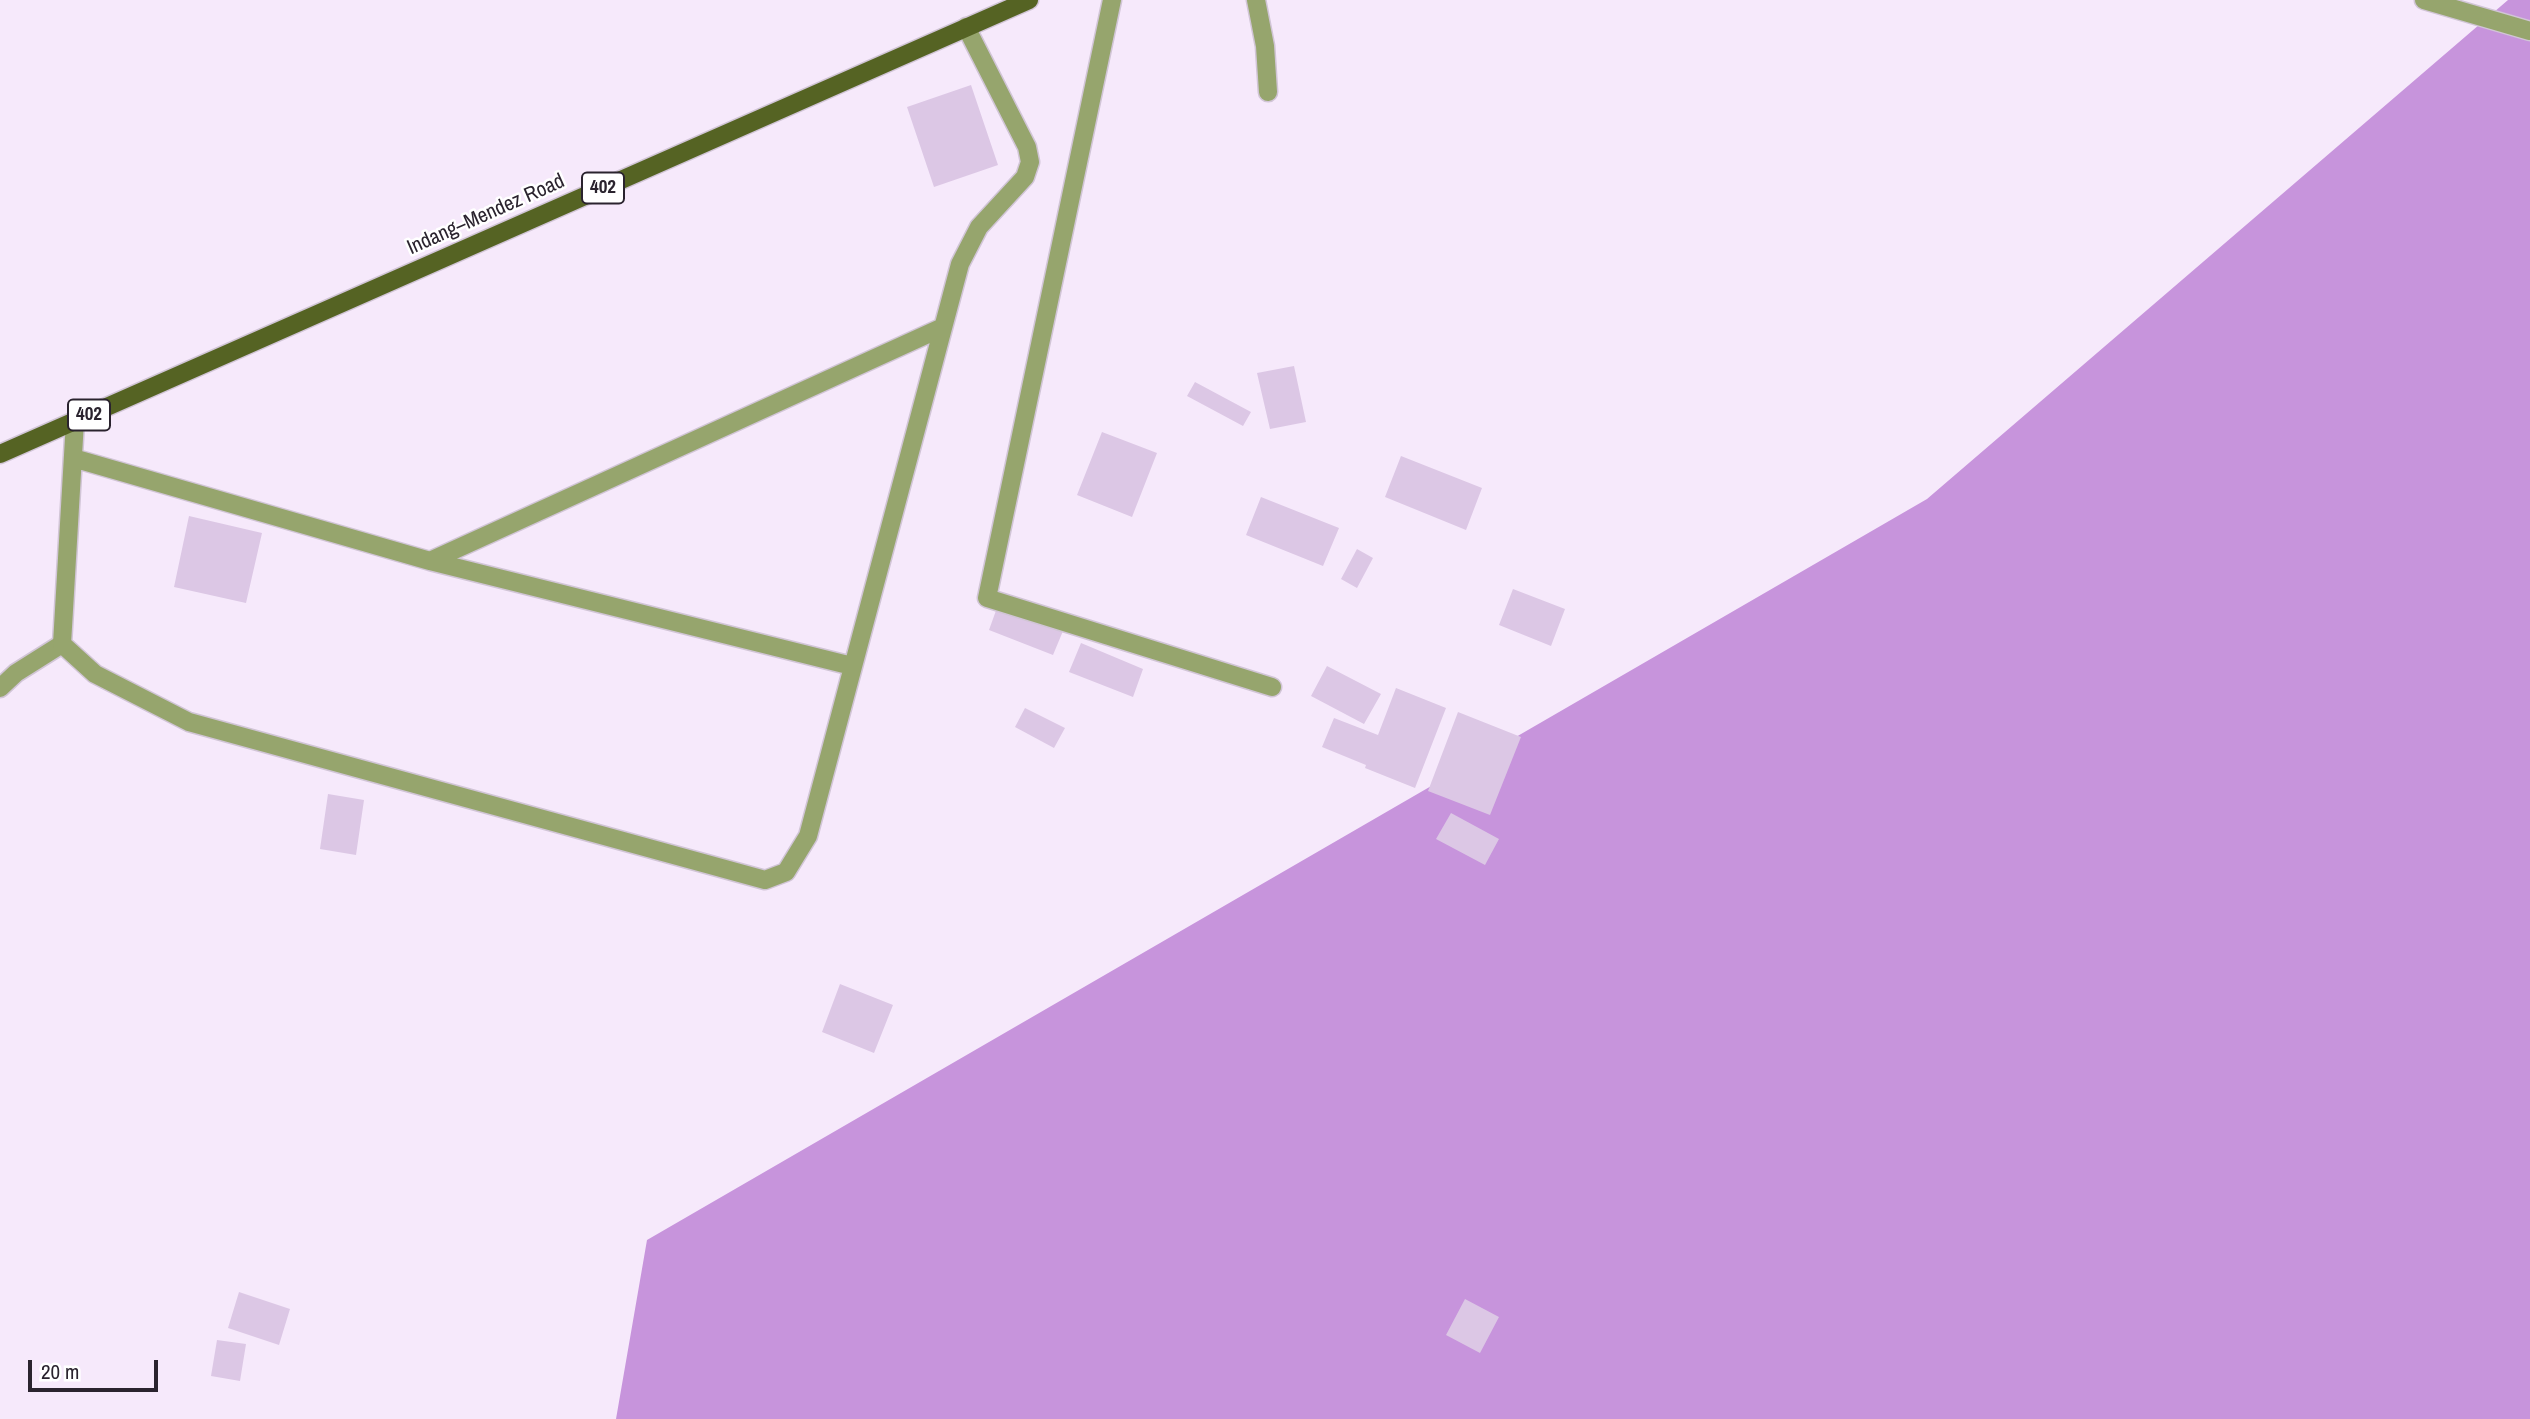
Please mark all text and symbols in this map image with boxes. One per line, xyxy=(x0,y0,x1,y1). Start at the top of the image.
street label: Indang–Mendez Road xyxy=(403,169,569,261)
road number: 402 xyxy=(582,172,624,204)
road number: 402 xyxy=(68,400,110,430)
scale bar xyxy=(32,1346,161,1390)
text: 20 m xyxy=(41,1357,79,1386)

